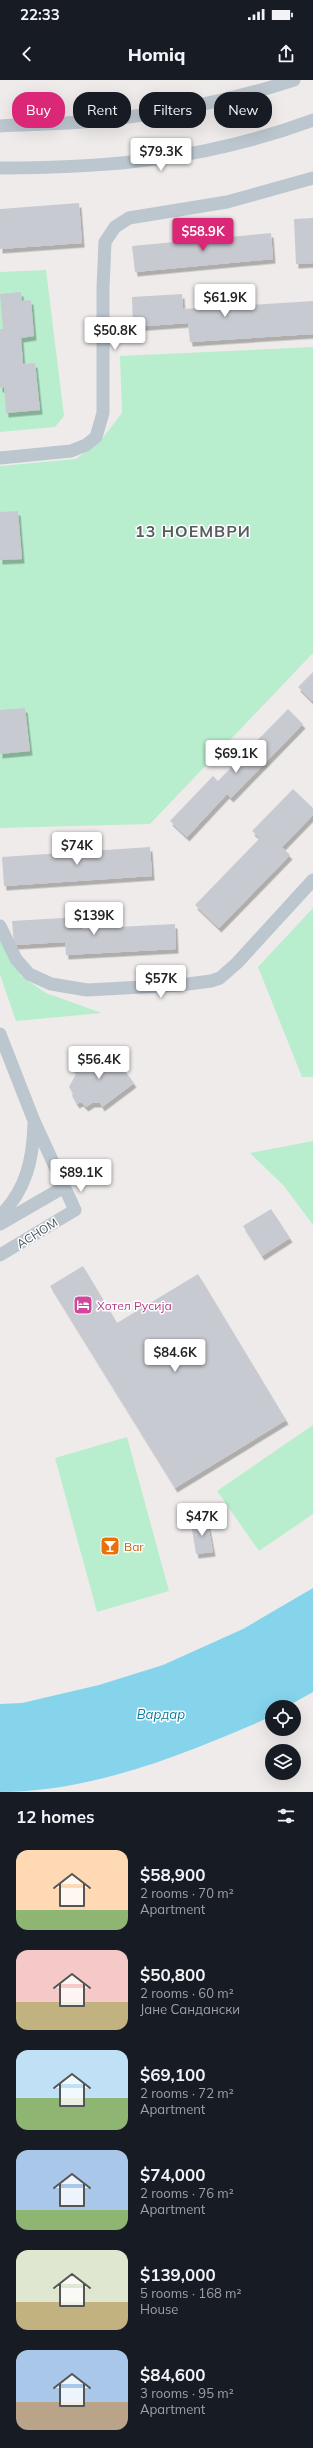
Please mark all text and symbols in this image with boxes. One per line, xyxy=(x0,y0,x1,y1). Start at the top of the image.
text: 22:33 xyxy=(20,5,60,24)
icon: back xyxy=(16,43,38,65)
text: Homiq xyxy=(128,43,185,66)
icon: share xyxy=(275,43,297,65)
chip: Buy xyxy=(12,92,65,128)
chip: Rent xyxy=(73,92,131,128)
chip: Filters xyxy=(139,92,206,128)
chip: New xyxy=(214,92,272,128)
pin: $79.3K xyxy=(128,138,194,172)
text: $79.3K xyxy=(139,143,183,159)
pin: $58.9K xyxy=(170,218,236,252)
text: $58.9K xyxy=(181,223,225,239)
pin: $61.9K xyxy=(192,284,258,318)
text: $61.9K xyxy=(203,289,247,305)
pin: $50.8K xyxy=(82,317,148,351)
text: $50.8K xyxy=(93,322,137,338)
district label: 13 НОЕМВРИ xyxy=(135,521,251,541)
pin: $69.1K xyxy=(203,740,269,774)
text: $69.1K xyxy=(214,745,258,761)
pin: $74K xyxy=(53,832,101,866)
text: $74K xyxy=(61,837,93,853)
pin: $139K xyxy=(66,902,122,936)
text: $139K xyxy=(74,907,114,923)
pin: $57K xyxy=(137,965,185,999)
text: $57K xyxy=(145,970,177,986)
pin: $56.4K xyxy=(66,1046,132,1080)
text: $56.4K xyxy=(77,1051,121,1067)
pin: $89.1K xyxy=(48,1159,114,1193)
text: $89.1K xyxy=(59,1164,103,1180)
street label: АСНОМ xyxy=(14,1215,60,1251)
hotel icon: Хотел Русија xyxy=(72,1294,94,1316)
place label: Хотел Русија xyxy=(97,1298,172,1313)
pin: $84.6K xyxy=(142,1339,208,1373)
text: $84.6K xyxy=(153,1344,197,1360)
pin: $47K xyxy=(178,1503,226,1537)
text: $47K xyxy=(186,1508,218,1524)
bar icon: Bar xyxy=(99,1535,121,1557)
place label: Bar xyxy=(124,1539,144,1554)
map controls xyxy=(265,1700,301,1780)
button: locate xyxy=(265,1700,301,1736)
water label: Вардар xyxy=(137,1706,185,1722)
button: layers xyxy=(265,1744,301,1780)
icon: filters xyxy=(275,1805,297,1827)
text: 12 homes xyxy=(16,1806,95,1827)
text: $58,900 xyxy=(140,1864,205,1885)
icon: home xyxy=(48,1866,96,1914)
text: 2 rooms · 70 m² xyxy=(140,1885,234,1901)
text: Apartment xyxy=(140,1901,205,1917)
text: $50,800 xyxy=(140,1964,205,1985)
icon: home xyxy=(48,1966,96,2014)
text: 2 rooms · 60 m² xyxy=(140,1985,234,2001)
text: Јане Сандански xyxy=(140,2001,240,2017)
text: $69,100 xyxy=(140,2064,205,2085)
icon: home xyxy=(48,2066,96,2114)
text: 2 rooms · 72 m² xyxy=(140,2085,234,2101)
text: Apartment xyxy=(140,2101,205,2117)
text: $74,000 xyxy=(140,2164,205,2185)
icon: home xyxy=(48,2166,96,2214)
text: 2 rooms · 76 m² xyxy=(140,2185,234,2201)
text: Apartment xyxy=(140,2201,205,2217)
text: $139,000 xyxy=(140,2264,216,2285)
icon: home xyxy=(48,2266,96,2314)
text: 5 rooms · 168 m² xyxy=(140,2285,241,2301)
text: House xyxy=(140,2301,178,2317)
text: $84,600 xyxy=(140,2364,205,2385)
icon: home xyxy=(48,2366,96,2414)
text: 3 rooms · 95 m² xyxy=(140,2385,234,2401)
text: Apartment xyxy=(140,2401,205,2417)

